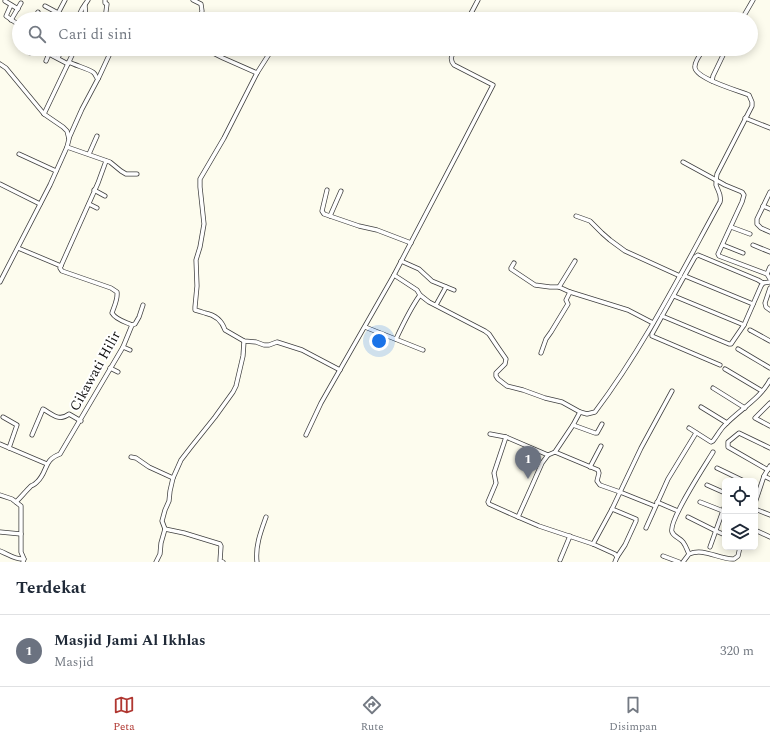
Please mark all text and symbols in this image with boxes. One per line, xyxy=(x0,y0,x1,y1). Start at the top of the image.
search box xyxy=(12,12,758,56)
icon: search xyxy=(26,23,48,45)
text: Cari di sini xyxy=(58,23,132,46)
street label: Cikawati Hilir xyxy=(64,327,126,415)
your location xyxy=(369,331,389,351)
pin: 1 xyxy=(515,446,541,479)
map controls xyxy=(722,478,758,550)
button: locate xyxy=(722,478,758,514)
button: layers xyxy=(722,514,758,550)
text: Terdekat xyxy=(16,575,86,601)
text: Masjid Jami Al Ikhlas xyxy=(54,629,206,652)
text: 1 xyxy=(25,641,33,661)
text: 320 m xyxy=(720,641,754,661)
text: Masjid xyxy=(54,652,94,672)
tab: Peta xyxy=(113,694,135,735)
tab: Rute xyxy=(361,694,383,735)
tab: Disimpan xyxy=(609,694,657,735)

